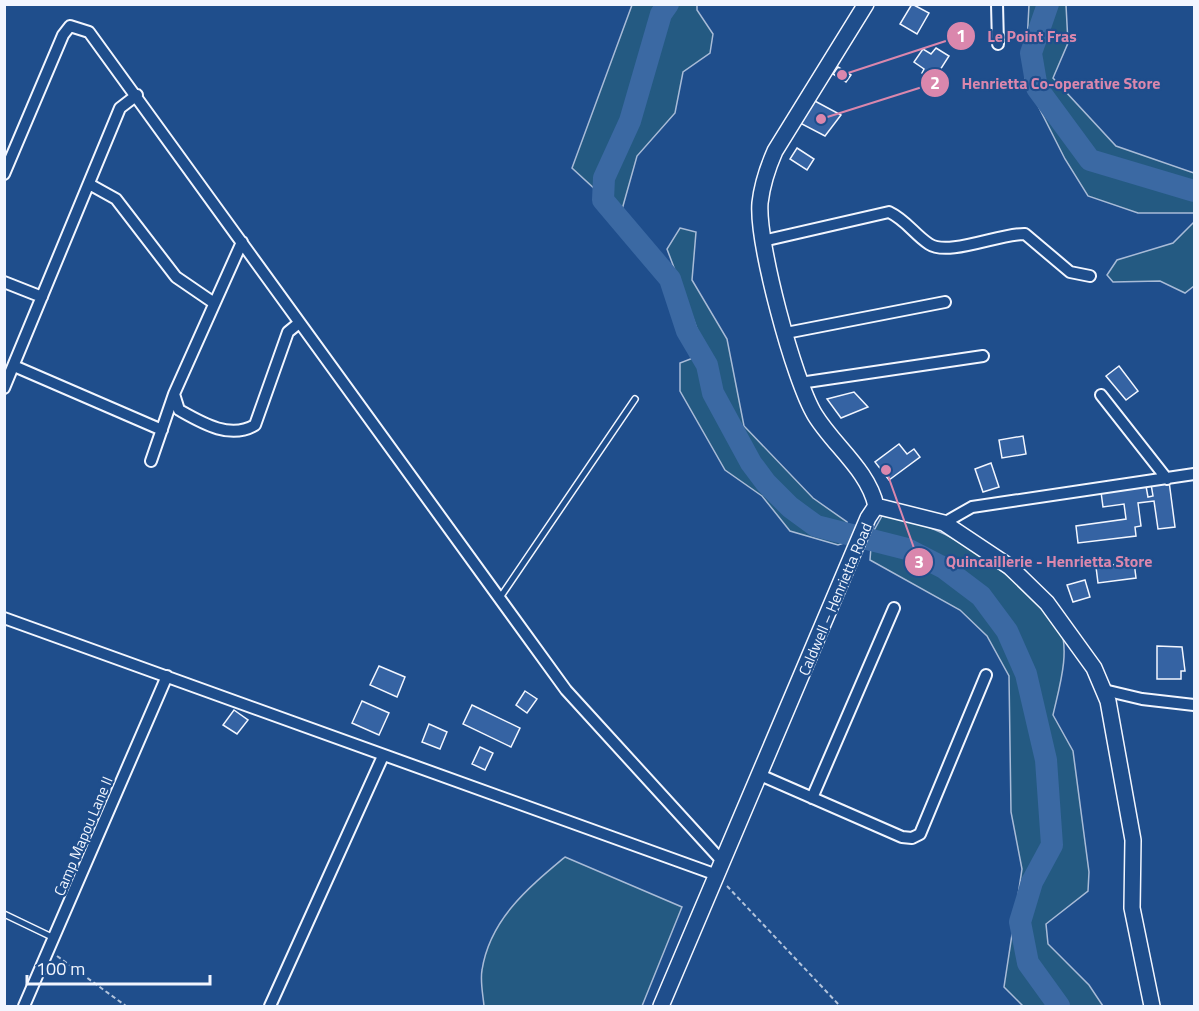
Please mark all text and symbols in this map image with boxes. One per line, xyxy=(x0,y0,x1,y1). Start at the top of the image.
callout: Le Point Fras xyxy=(946,19,1089,53)
text: 1 xyxy=(956,22,966,49)
text: Le Point Fras xyxy=(987,24,1077,48)
callout: Henrietta Co-operative Store xyxy=(920,66,1173,100)
text: 2 xyxy=(930,69,940,96)
text: Henrietta Co-operative Store xyxy=(962,71,1161,95)
street label: Caldwell – Henrietta Road xyxy=(792,519,878,679)
callout: Quincaillerie - Henrietta Store xyxy=(904,545,1165,579)
text: 3 xyxy=(914,548,924,575)
text: Quincaillerie - Henrietta Store xyxy=(946,549,1152,573)
street label: Camp Mapou Lane II xyxy=(47,773,119,899)
scale bar xyxy=(27,948,210,986)
text: 100 m xyxy=(36,955,85,982)

